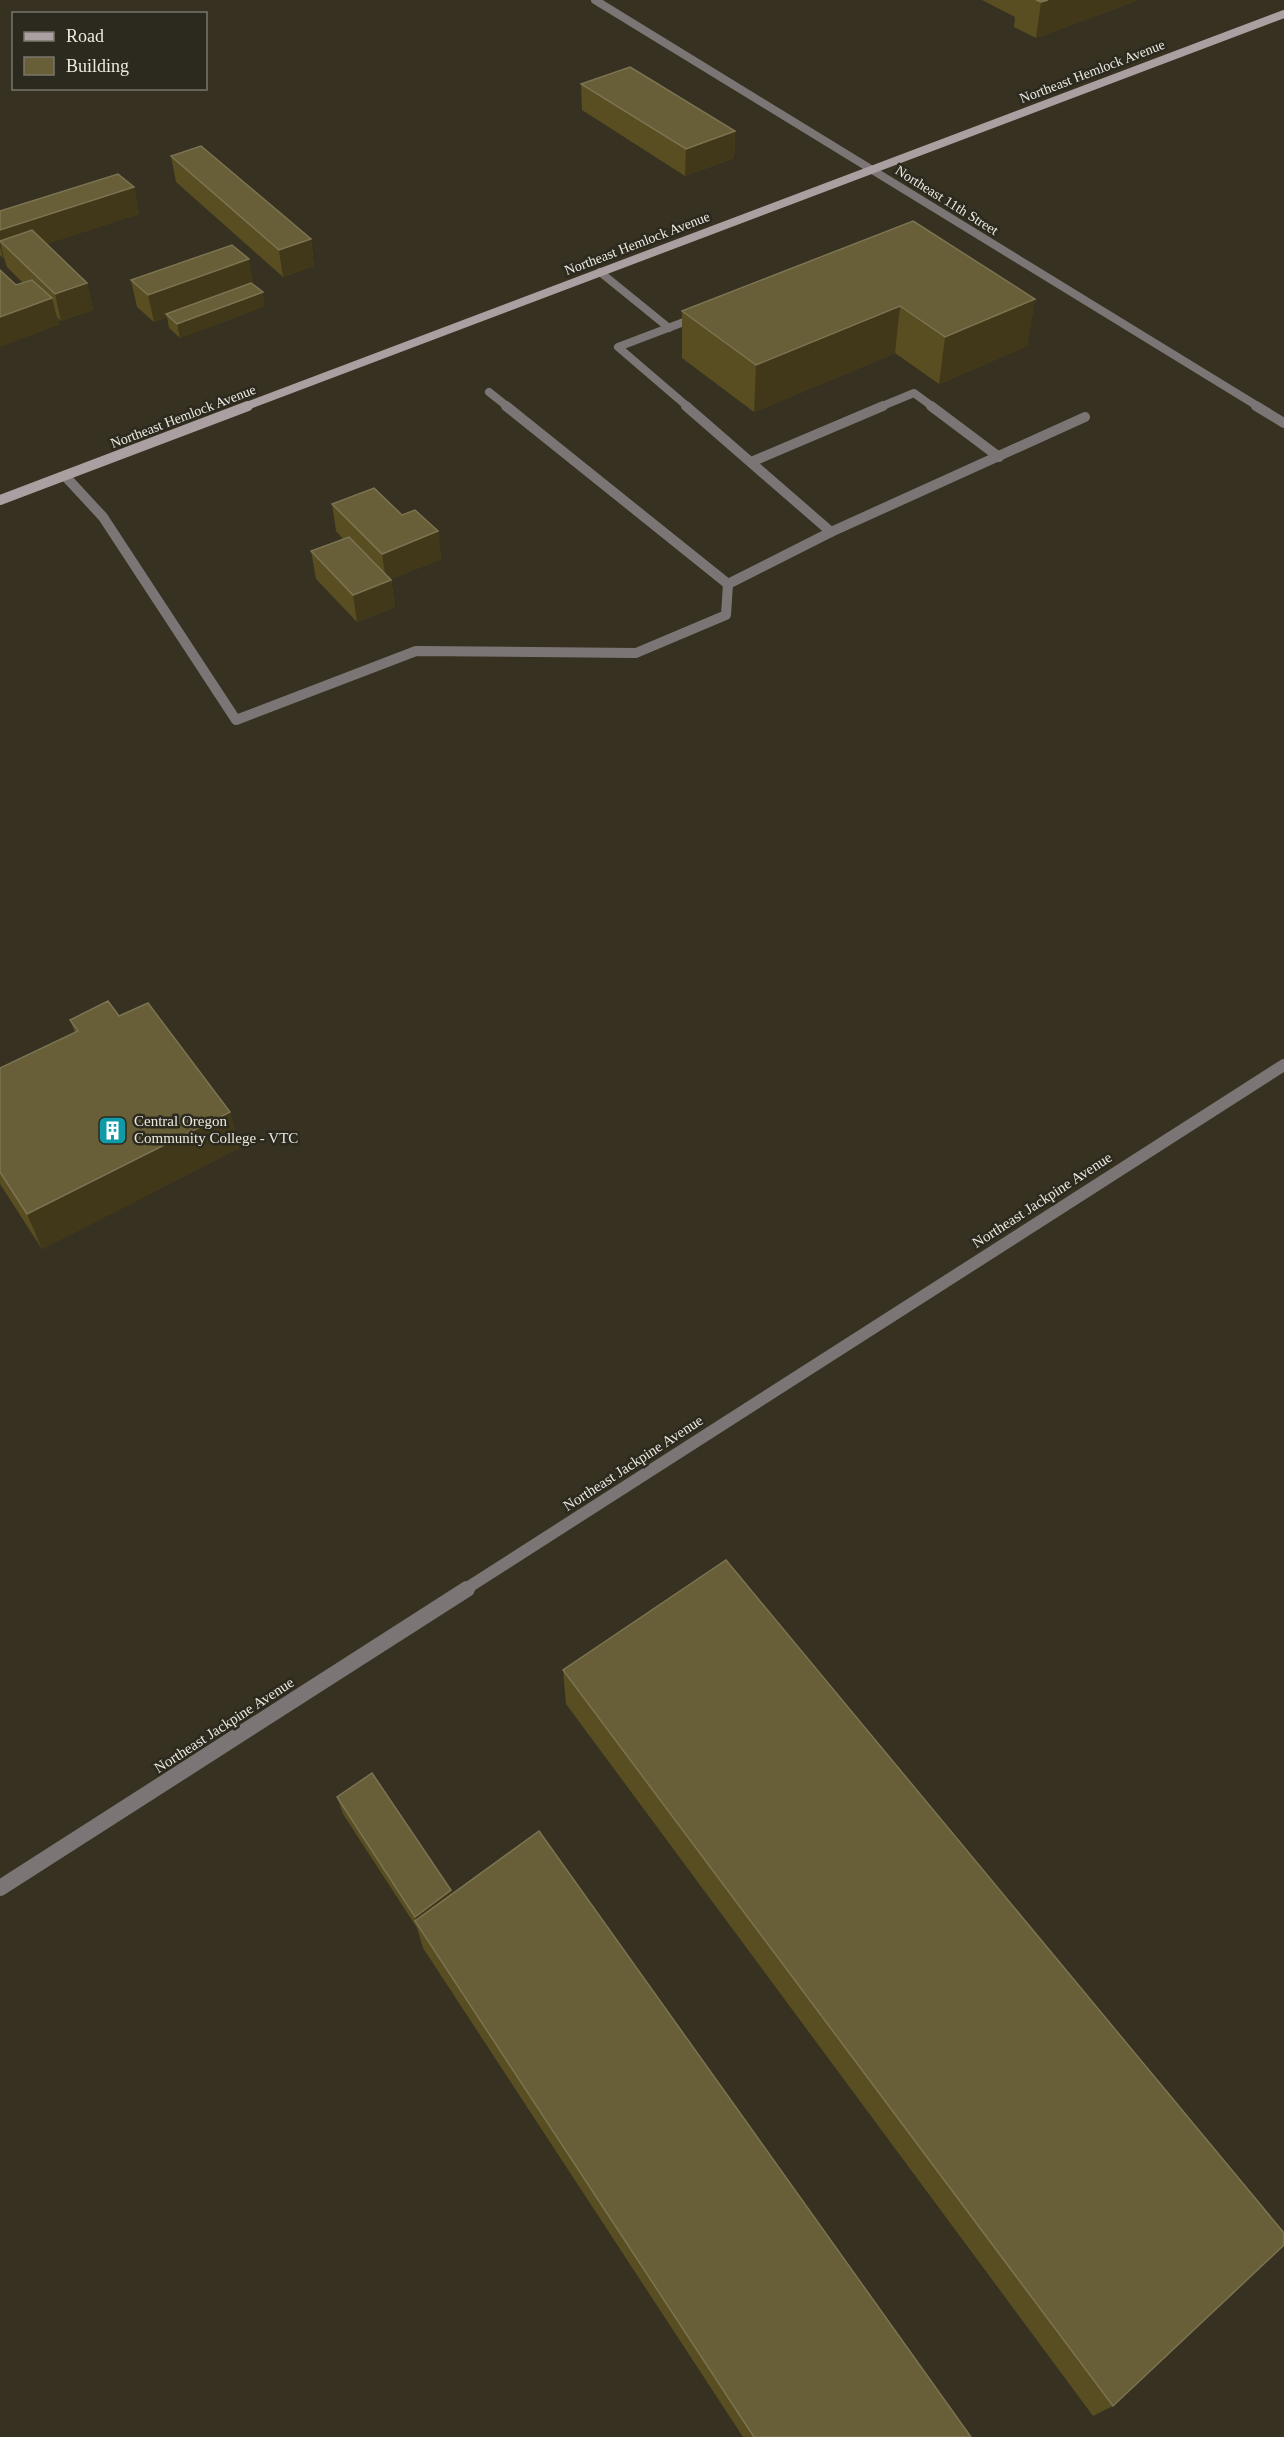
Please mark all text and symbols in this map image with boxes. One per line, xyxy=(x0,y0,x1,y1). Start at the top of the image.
legend xyxy=(12,12,207,90)
text: Road xyxy=(66,26,104,46)
street label: Northeast Hemlock Avenue xyxy=(1017,37,1167,106)
text: Building xyxy=(66,56,129,76)
street label: Northeast 11th Street xyxy=(893,163,1001,238)
street label: Northeast Hemlock Avenue xyxy=(562,209,712,278)
street label: Northeast Hemlock Avenue xyxy=(108,382,258,451)
place label: Central Oregon Community College - VTC xyxy=(134,1113,298,1146)
building icon: Central Oregon Community College - VTC xyxy=(97,1114,129,1146)
street label: Northeast Jackpine Avenue xyxy=(969,1149,1115,1251)
street label: Northeast Jackpine Avenue xyxy=(560,1412,706,1514)
street label: Northeast Jackpine Avenue xyxy=(151,1674,297,1776)

